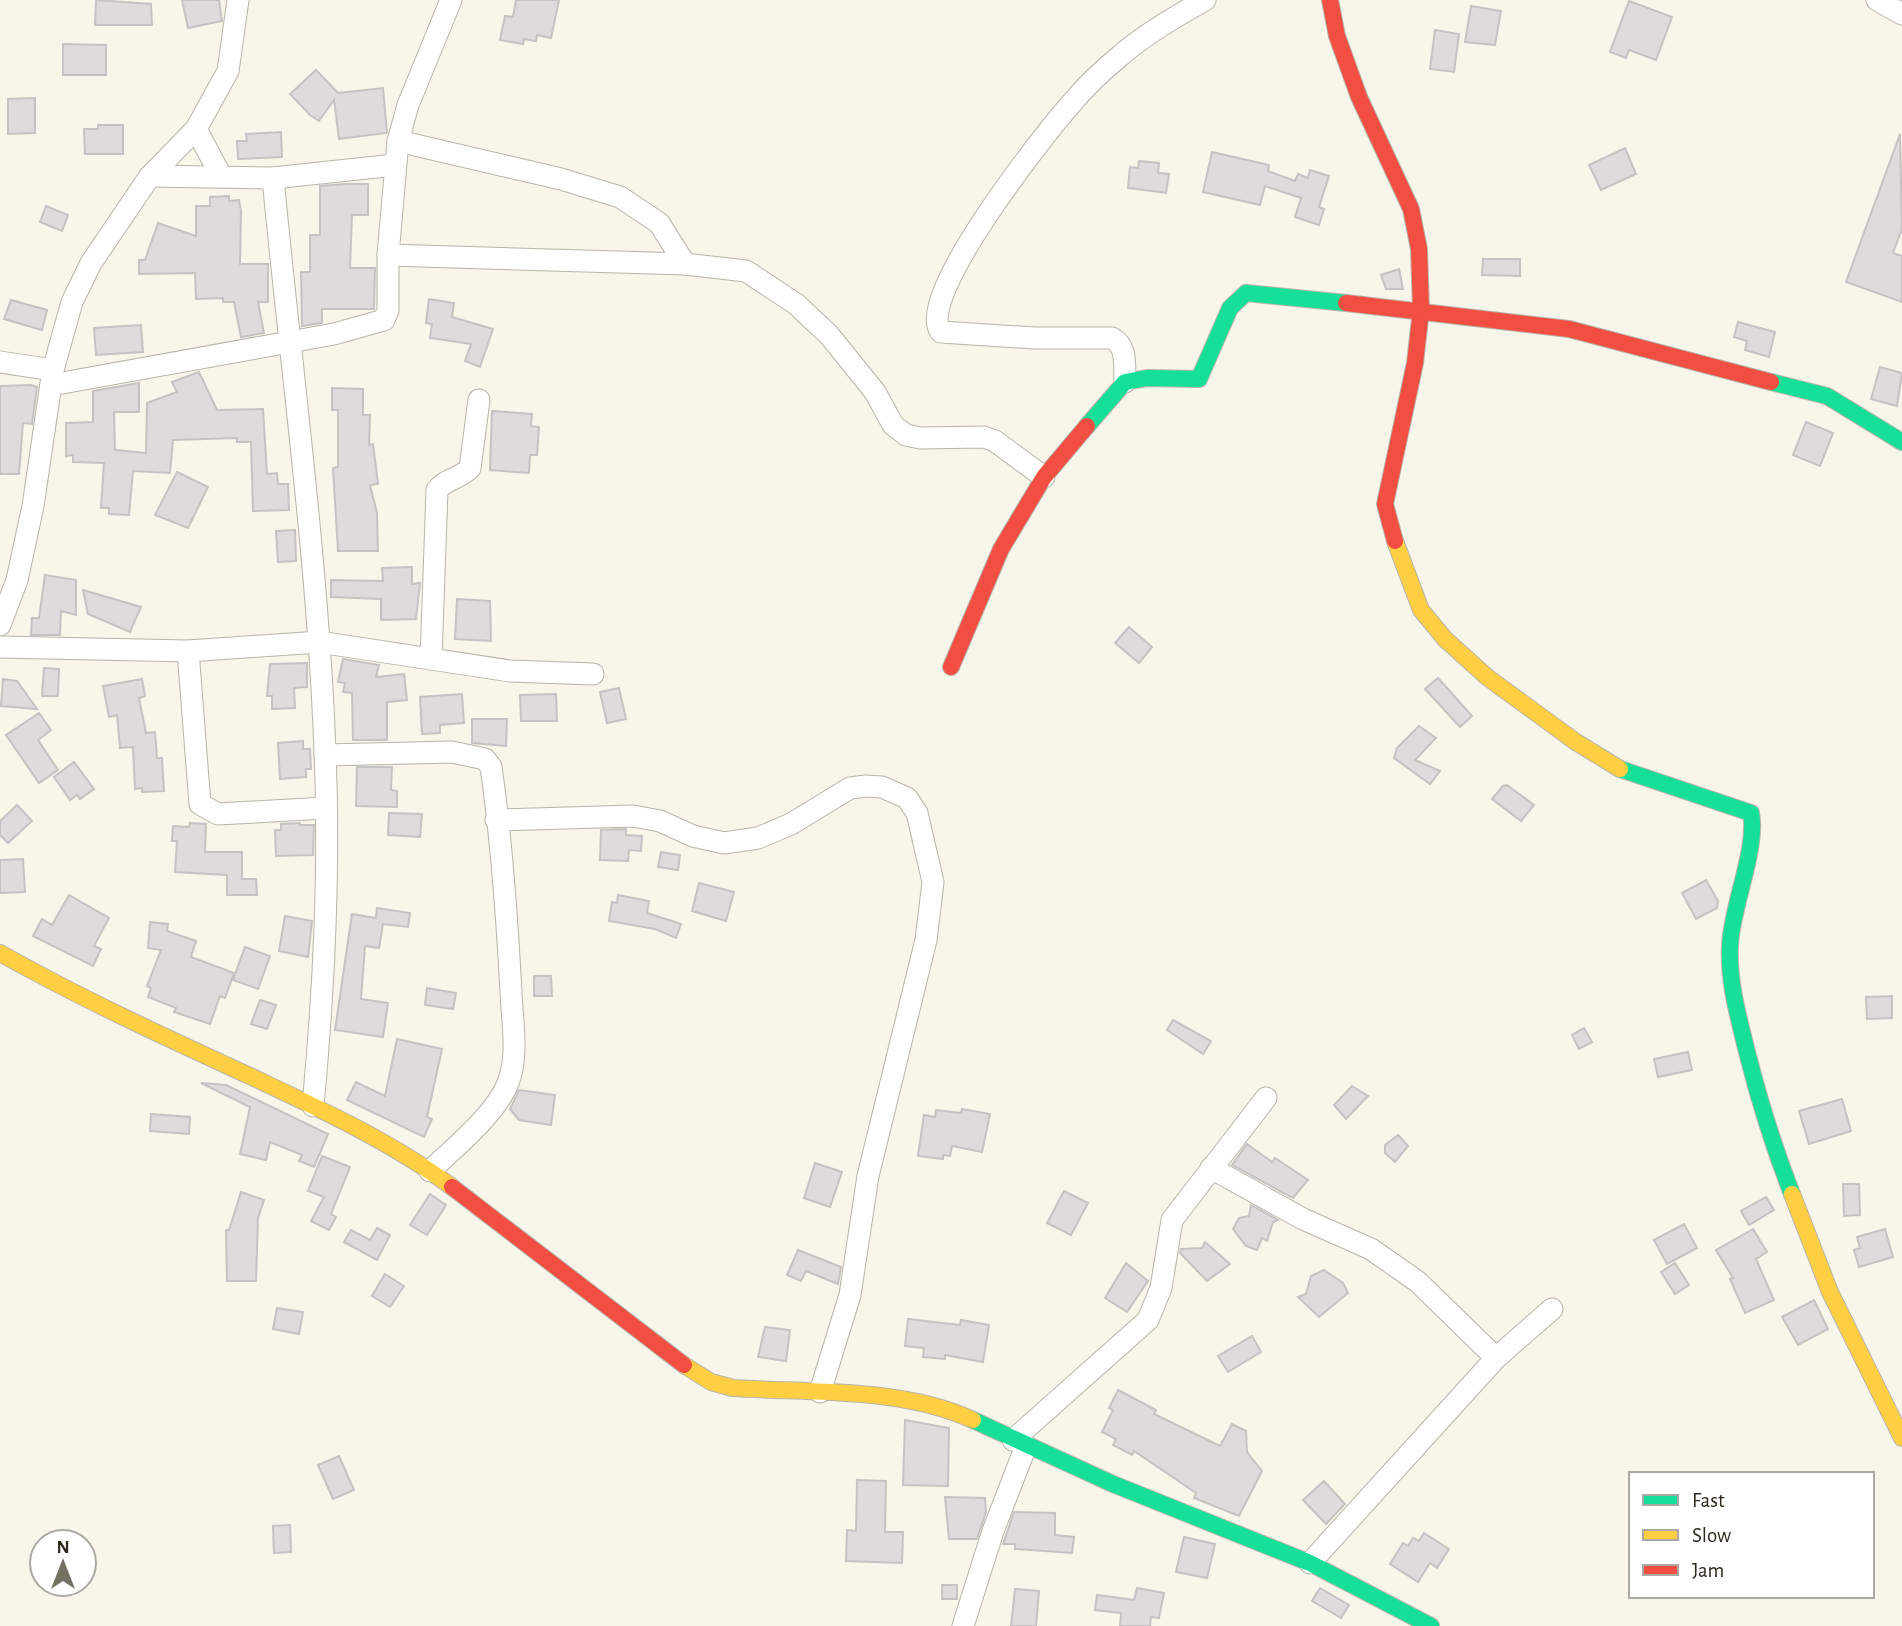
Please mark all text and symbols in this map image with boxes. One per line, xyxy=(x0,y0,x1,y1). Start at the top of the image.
legend xyxy=(1629,1472,1874,1598)
text: Fast xyxy=(1692,1490,1725,1511)
text: Slow xyxy=(1692,1525,1731,1546)
north arrow xyxy=(28,1528,98,1598)
text: N xyxy=(56,1538,70,1557)
text: Jam xyxy=(1692,1560,1724,1581)

